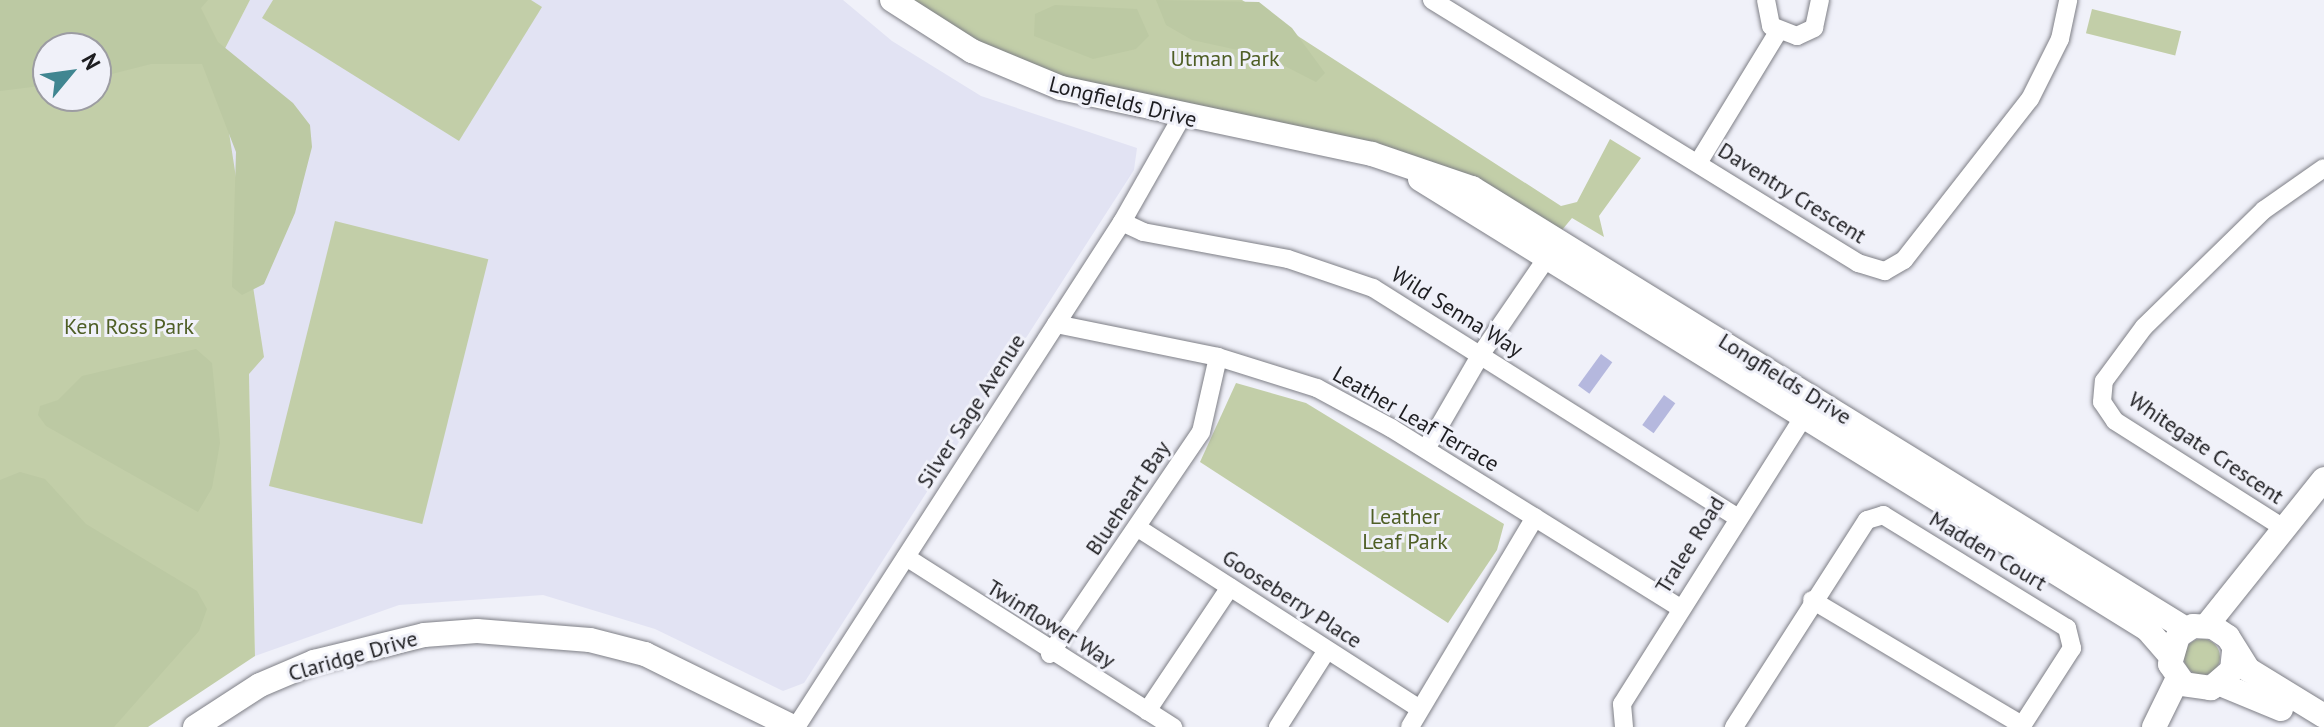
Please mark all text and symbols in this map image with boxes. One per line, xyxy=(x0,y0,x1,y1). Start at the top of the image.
north arrow xyxy=(32,32,112,112)
park label: Utman Park xyxy=(1171,46,1279,72)
text: N xyxy=(75,48,107,74)
street label: Longfields Drive xyxy=(1046,71,1200,133)
street label: Daventry Crescent xyxy=(1713,137,1871,249)
street label: Wild Senna Way xyxy=(1386,261,1528,363)
park label: Ken Ross Park xyxy=(64,314,194,340)
street label: Longfields Drive xyxy=(1714,328,1856,430)
street label: Silver Sage Avenue xyxy=(911,329,1031,493)
street label: Leather Leaf Terrace xyxy=(1328,360,1504,478)
street label: Whitegate Crescent xyxy=(2123,386,2289,510)
street label: Blueheart Bay xyxy=(1080,436,1176,560)
street label: Tralee Road xyxy=(1650,492,1730,598)
park label: Leather Leaf Park xyxy=(1362,503,1448,554)
street label: Madden Court xyxy=(1925,506,2051,596)
street label: Gooseberry Place xyxy=(1217,544,1367,654)
street label: Twinflower Way xyxy=(982,574,1120,674)
street label: Claridge Drive xyxy=(285,625,421,687)

